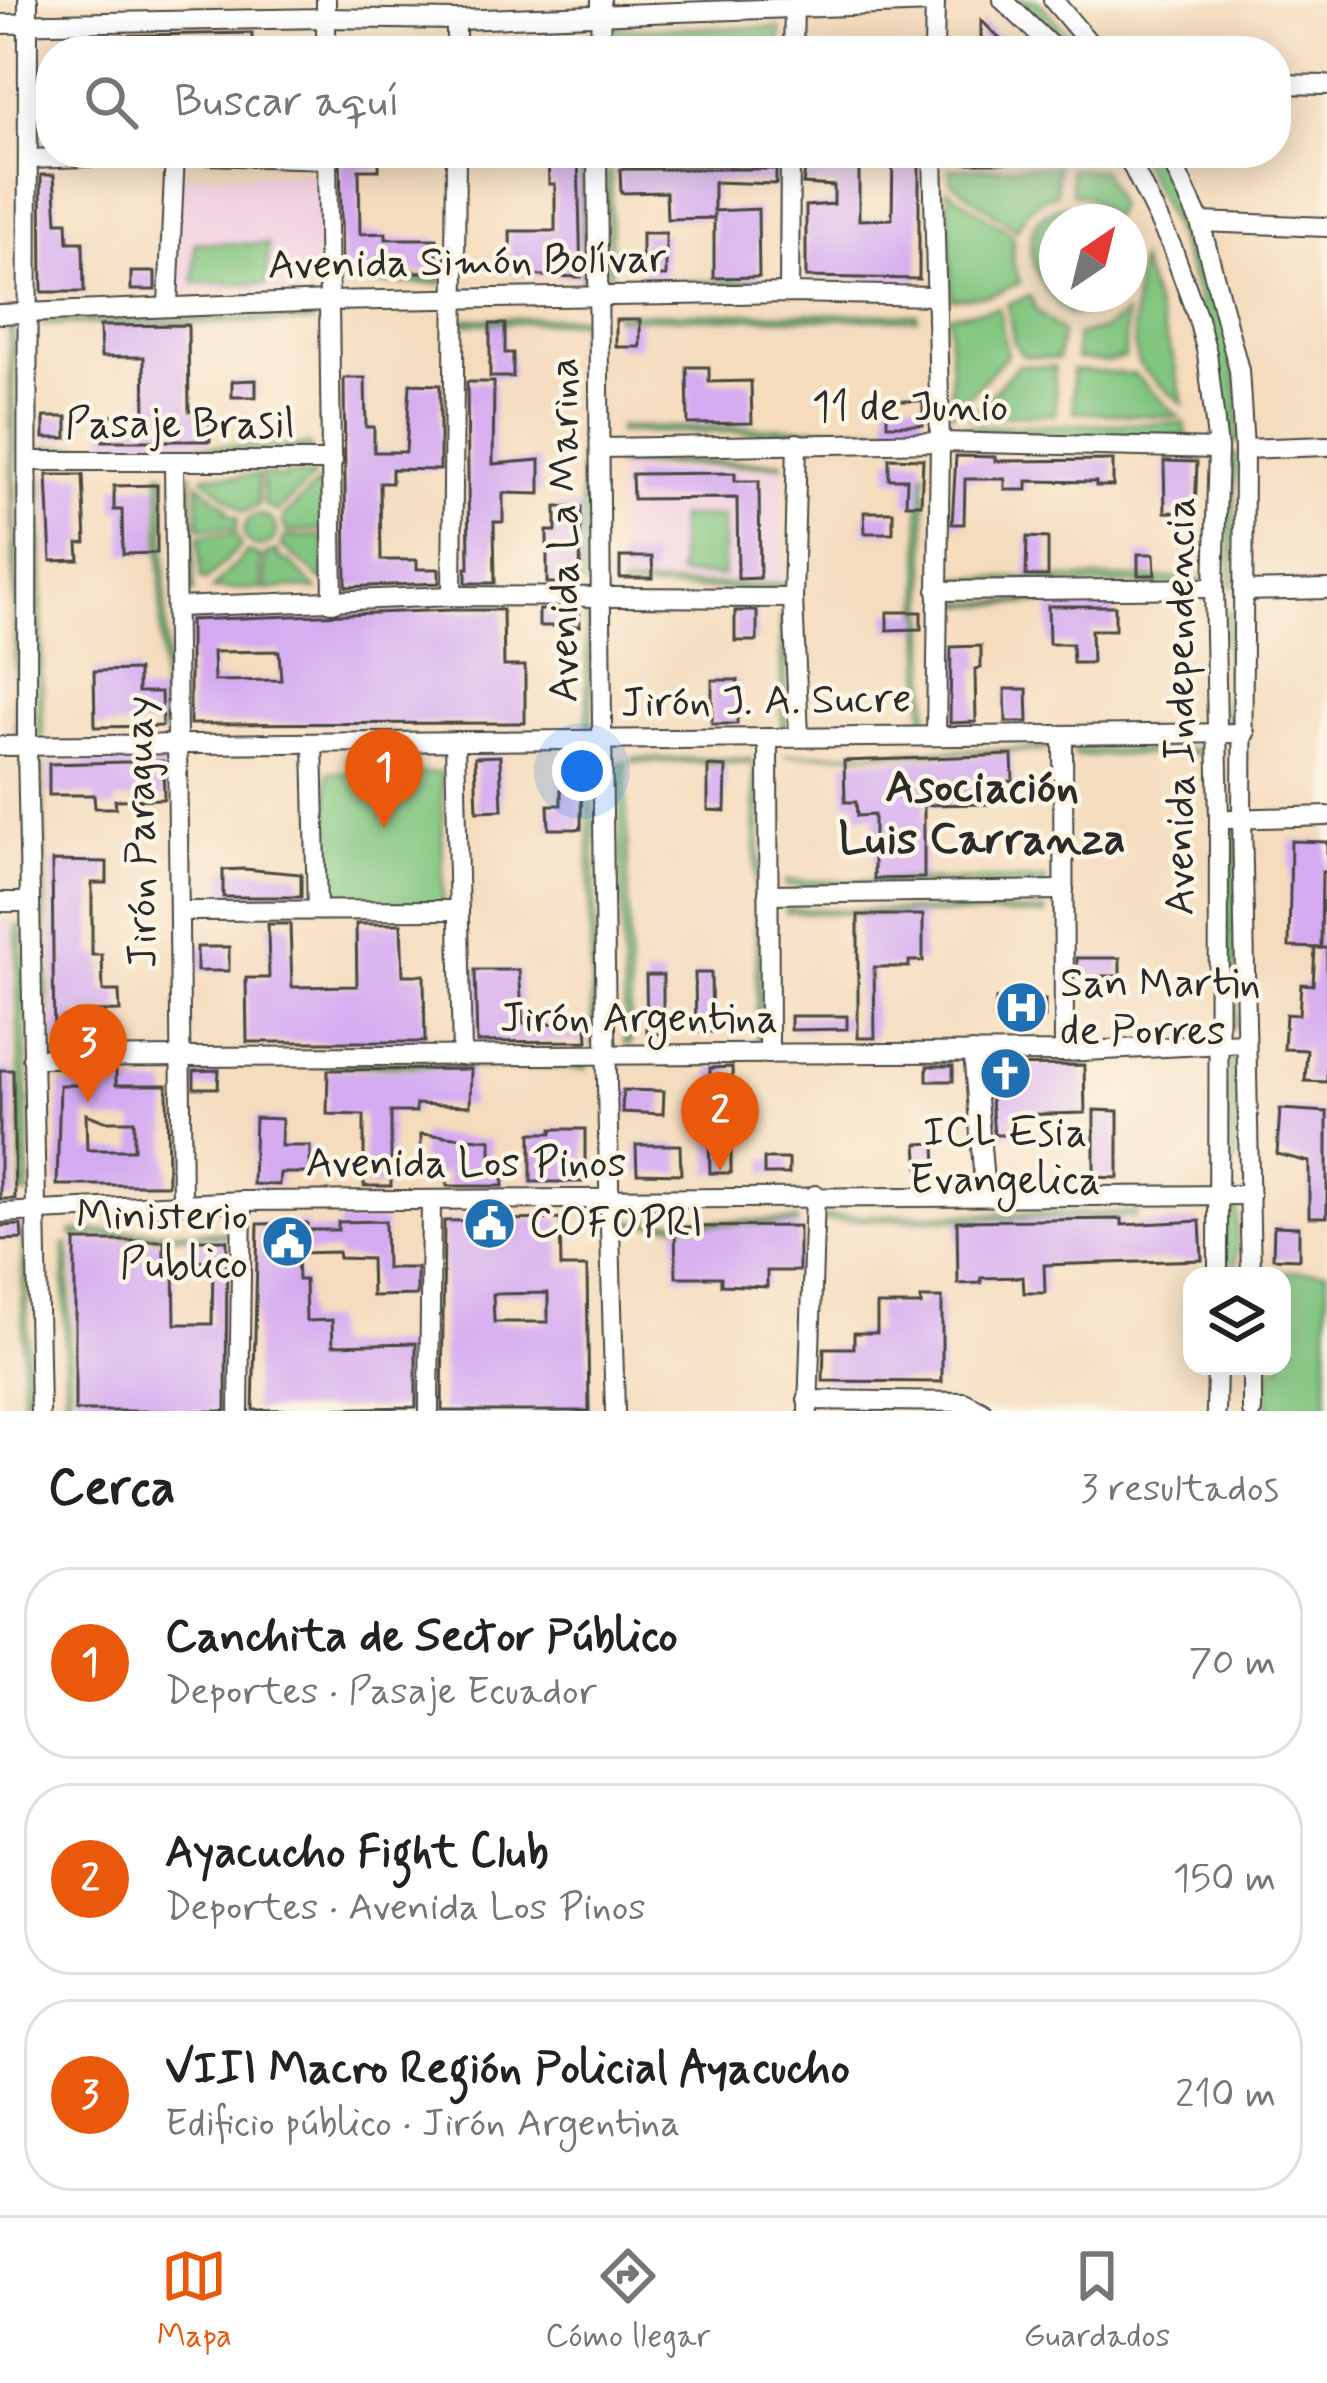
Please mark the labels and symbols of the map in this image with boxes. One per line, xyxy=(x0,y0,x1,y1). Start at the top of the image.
north arrow xyxy=(1039,204,1147,312)
street label: Avenida Simón Bolívar xyxy=(267,232,667,294)
street label: Avenida La Marina xyxy=(538,357,593,703)
street label: 11 de Junio xyxy=(812,381,1008,436)
street label: Pasaje Brasil xyxy=(65,398,295,453)
street label: Avenida Independencia xyxy=(1154,497,1209,915)
street label: Jirón J. A. Sucre xyxy=(620,672,912,732)
street label: Jirón Paraguay xyxy=(112,695,172,969)
pin: 1 xyxy=(345,729,423,828)
your location xyxy=(552,741,612,801)
district label: Asociación Luis Carranza xyxy=(839,759,1125,870)
place label: San Martin de Porres xyxy=(1060,957,1261,1060)
hospital icon: San Martin de Porres xyxy=(993,980,1049,1036)
street label: Jirón Argentina xyxy=(500,992,778,1050)
pin: 3 xyxy=(49,1004,127,1103)
church icon: ICL Esia Evangelica xyxy=(977,1046,1033,1102)
pin: 2 xyxy=(681,1072,759,1171)
place label: ICL Esia Evangelica xyxy=(909,1106,1101,1212)
street label: Avenida Los Pinos xyxy=(306,1137,626,1192)
place label: Ministerio Publico xyxy=(76,1190,248,1293)
public building icon: COFOPRI xyxy=(462,1196,518,1252)
place label: COFOPRI xyxy=(529,1197,703,1252)
public building icon: Ministerio Publico xyxy=(259,1213,315,1269)

